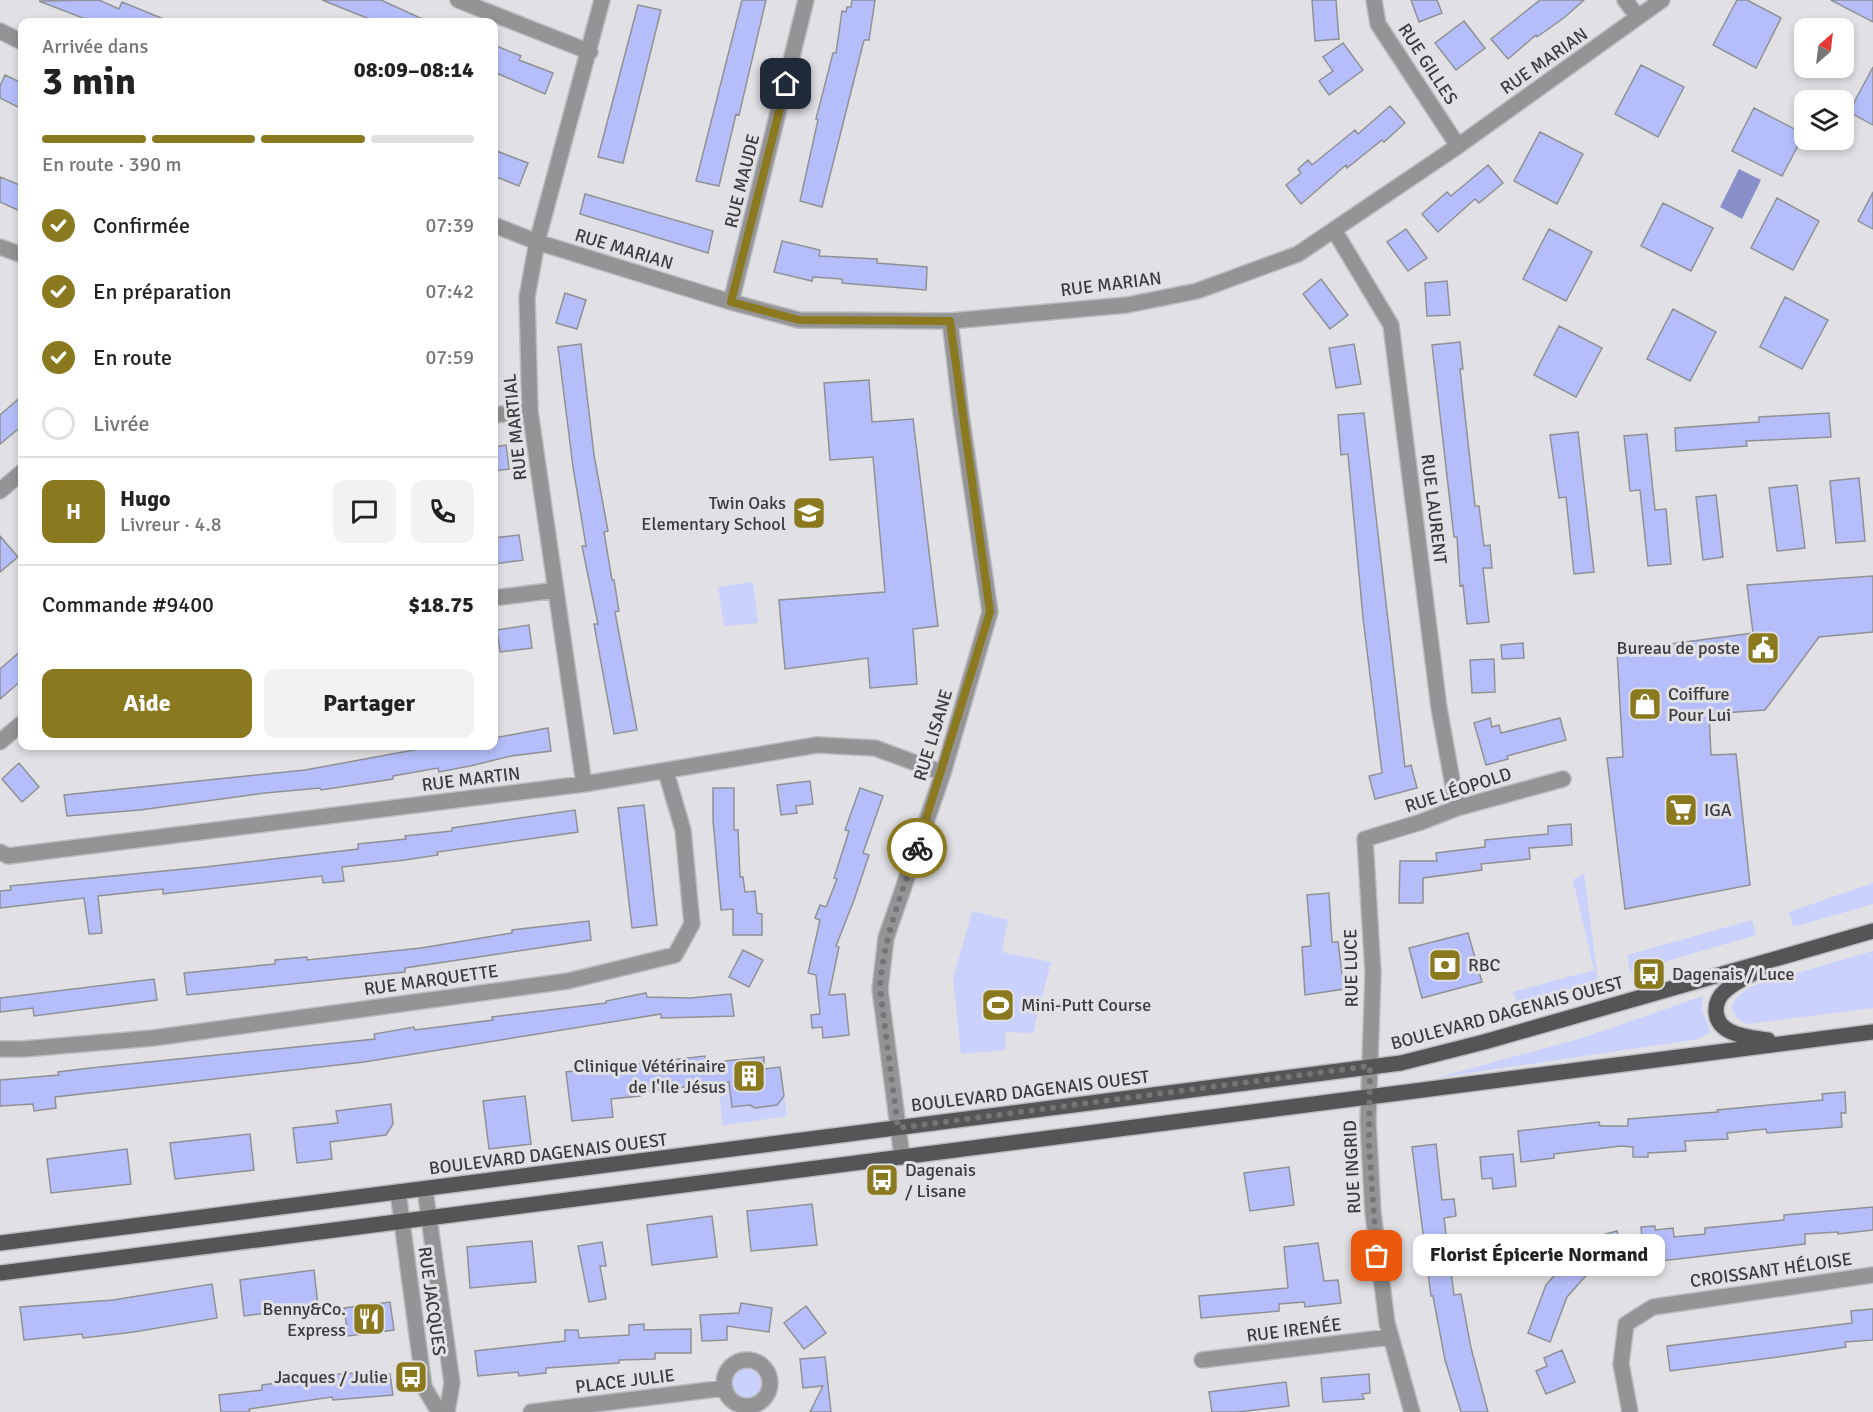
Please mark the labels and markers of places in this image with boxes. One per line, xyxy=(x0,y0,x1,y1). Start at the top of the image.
pin xyxy=(760,58,811,109)
place label: Twin Oaks Elementary School xyxy=(641,492,786,535)
school or university icon: Twin Oaks Elementary School xyxy=(791,495,827,531)
public building icon: Bureau de poste xyxy=(1745,630,1781,666)
place label: Bureau de poste xyxy=(1617,637,1740,659)
place label: Coiffure Pour Lui xyxy=(1668,683,1731,726)
shop icon: Coiffure Pour Lui xyxy=(1627,686,1663,722)
supermarket icon: IGA xyxy=(1663,792,1699,828)
place label: IGA xyxy=(1704,799,1732,821)
bank icon: RBC xyxy=(1427,947,1463,983)
place label: RBC xyxy=(1468,954,1501,976)
bus stop icon: Dagenais / Luce xyxy=(1631,956,1667,992)
place label: Dagenais / Luce xyxy=(1672,963,1794,985)
sports icon: Mini-Putt Course xyxy=(980,987,1016,1023)
place label: Mini-Putt Course xyxy=(1021,994,1151,1016)
place label: Clinique Vétérinaire de I'Ile Jésus xyxy=(574,1055,726,1098)
building icon: Clinique Vétérinaire de I'Ile Jésus xyxy=(731,1058,767,1094)
place label: Dagenais / Lisane xyxy=(905,1159,976,1202)
bus stop icon: Dagenais / Lisane xyxy=(864,1162,900,1198)
pin xyxy=(1351,1230,1402,1281)
callout: Florist Épicerie Normand xyxy=(1413,1235,1665,1277)
place label: Benny&Co. Express xyxy=(263,1298,346,1341)
restaurant icon: Benny&Co. Express xyxy=(351,1301,387,1337)
bus stop icon: Jacques / Julie xyxy=(393,1359,429,1395)
place label: Jacques / Julie xyxy=(274,1366,388,1388)

